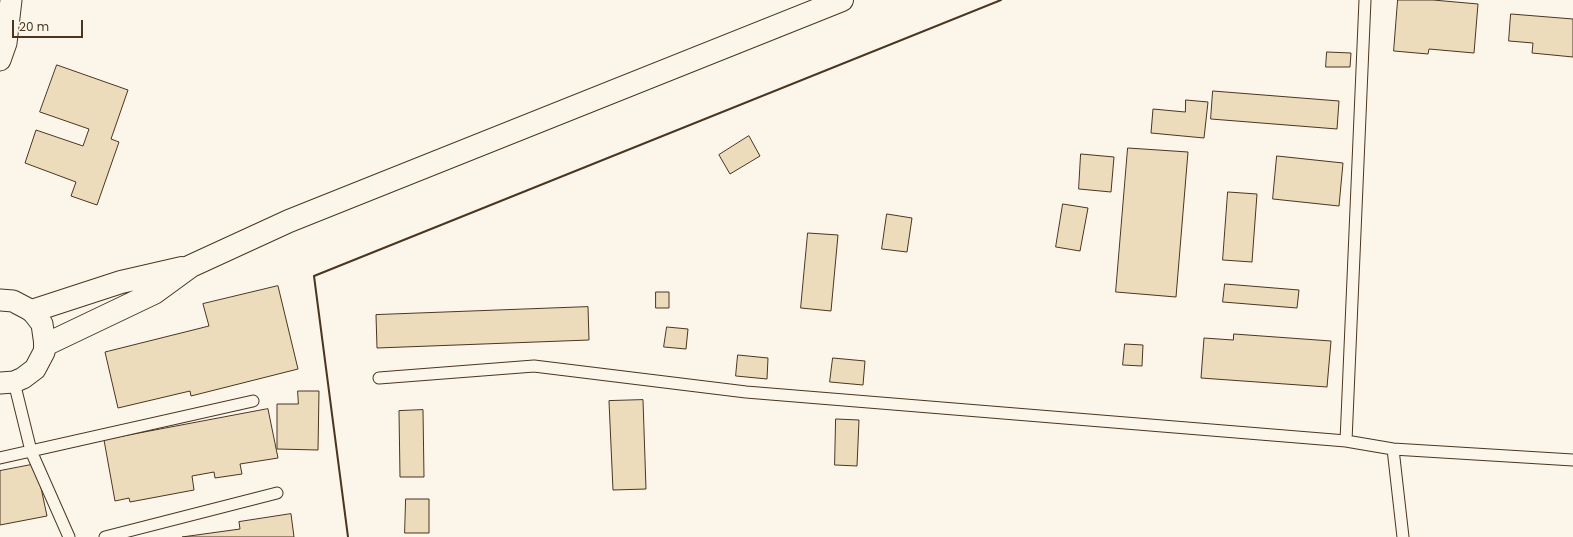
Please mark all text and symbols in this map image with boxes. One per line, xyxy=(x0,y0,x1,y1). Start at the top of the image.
scale bar xyxy=(14,12,85,38)
text: 20 m xyxy=(19,18,49,35)

